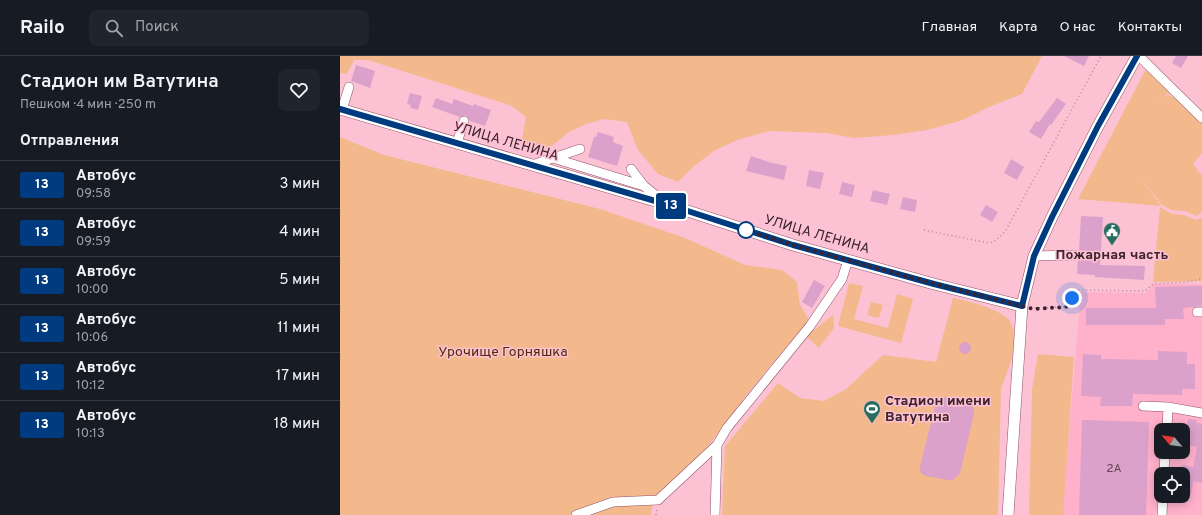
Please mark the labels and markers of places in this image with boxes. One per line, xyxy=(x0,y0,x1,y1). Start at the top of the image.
unlabelled marker xyxy=(737,221,755,239)
public building icon: Пожарная часть xyxy=(1102,221,1122,246)
place label: Пожарная часть xyxy=(1056,247,1168,264)
place label: Стадион имени Ватутина xyxy=(885,393,991,426)
sports icon: Стадион имени Ватутина xyxy=(862,399,882,424)

